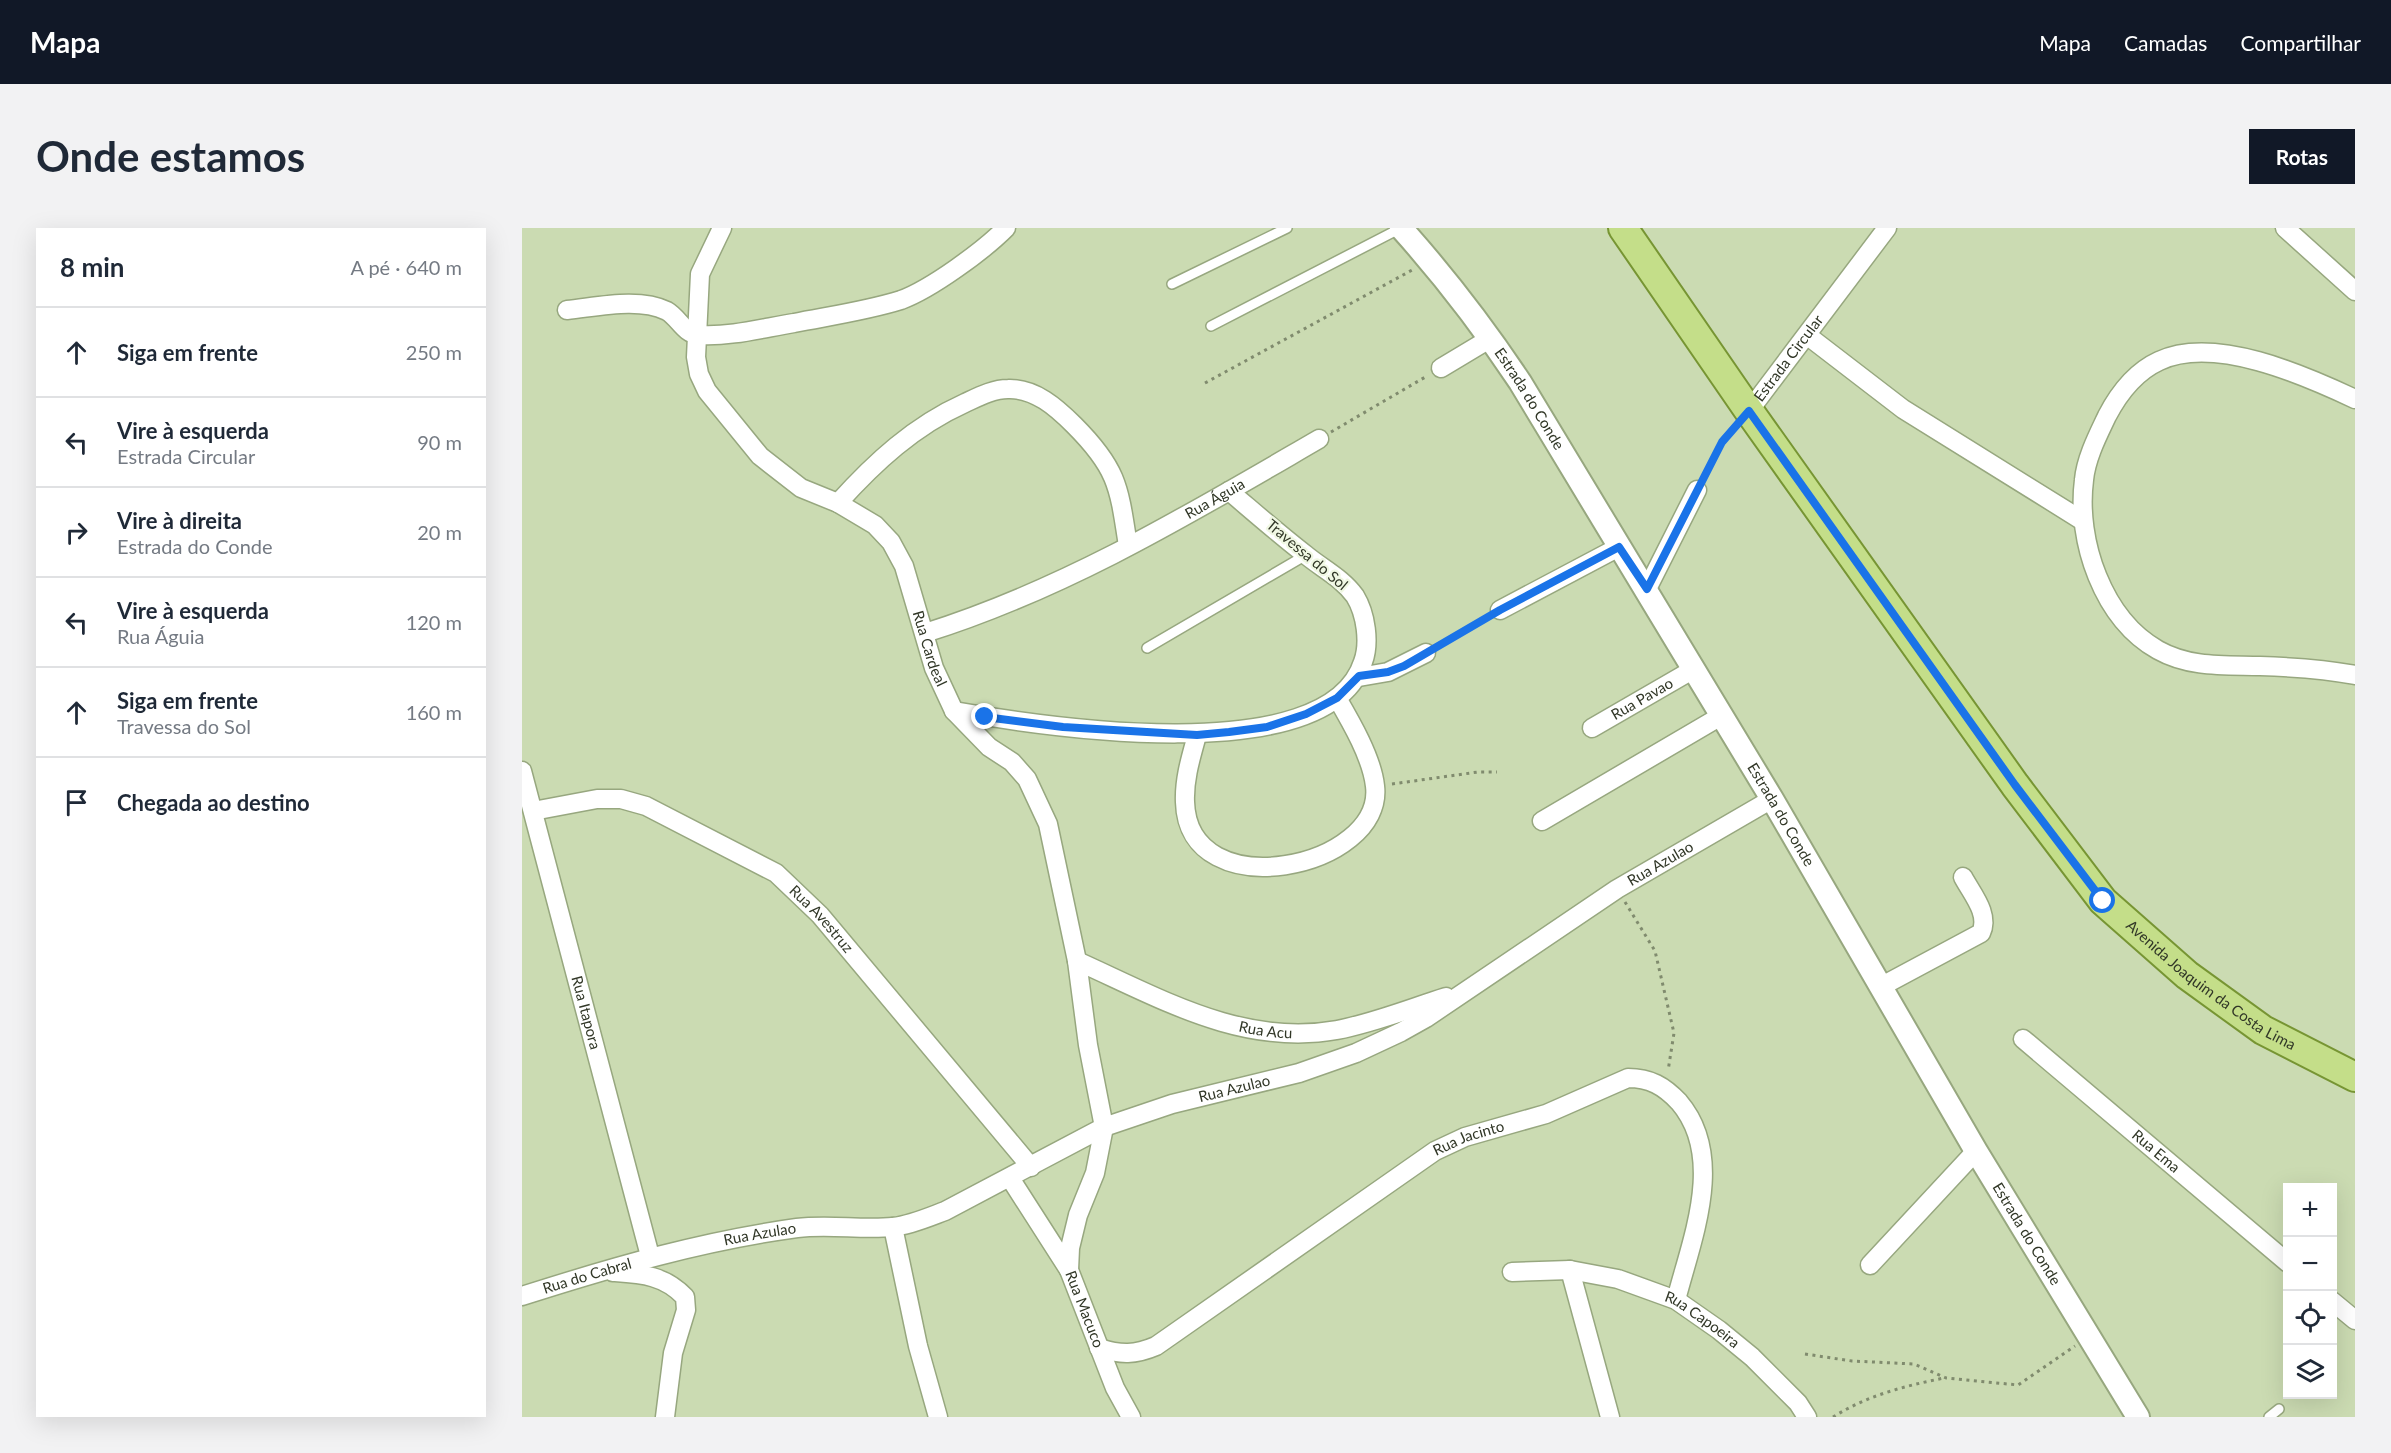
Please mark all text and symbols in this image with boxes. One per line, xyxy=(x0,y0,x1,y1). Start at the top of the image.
text: Mapa xyxy=(30,25,100,59)
text: Mapa xyxy=(2039,30,2091,55)
text: Camadas xyxy=(2124,30,2207,55)
text: Compartilhar xyxy=(2240,30,2361,55)
button: Rotas xyxy=(2249,129,2355,184)
text: Onde estamos xyxy=(36,131,305,181)
text: 8 min xyxy=(60,251,124,283)
text: A pé · 640 m xyxy=(350,255,462,279)
street label: Estrada Circular xyxy=(1750,310,1827,405)
icon: ahead xyxy=(60,336,93,369)
text: Siga em frente xyxy=(117,339,258,366)
text: 250 m xyxy=(406,340,462,364)
street label: Estrada do Conde xyxy=(1491,344,1569,453)
text: Vire à esquerda xyxy=(117,417,269,444)
icon: left xyxy=(60,426,93,459)
text: 90 m xyxy=(417,430,462,454)
text: Estrada Circular xyxy=(117,444,255,468)
street label: Rua Águia xyxy=(1181,474,1248,522)
text: Vire à direita xyxy=(117,507,242,534)
street label: Travessa do Sol xyxy=(1263,515,1352,593)
icon: right xyxy=(60,516,93,549)
text: 20 m xyxy=(417,520,462,544)
text: Estrada do Conde xyxy=(117,534,273,558)
text: Vire à esquerda xyxy=(117,597,269,624)
icon: left xyxy=(60,606,93,639)
street label: Rua Cardeal xyxy=(910,608,951,689)
text: 120 m xyxy=(406,610,462,634)
text: Rua Águia xyxy=(117,624,205,648)
street label: Rua Pavao xyxy=(1608,673,1676,723)
text: Siga em frente xyxy=(117,687,258,714)
icon: ahead xyxy=(60,696,93,729)
text: 160 m xyxy=(406,700,462,724)
route end xyxy=(971,703,997,729)
text: Travessa do Sol xyxy=(117,714,251,738)
street label: Estrada do Conde xyxy=(1744,759,1819,869)
icon: arrive xyxy=(60,786,93,819)
text: Chegada ao destino xyxy=(117,789,310,816)
street label: Rua Azulao xyxy=(1624,837,1696,889)
street label: Rua Avestruz xyxy=(786,881,858,956)
route start xyxy=(2089,887,2115,913)
street label: Avenida Joaquim da Costa Lima xyxy=(2123,916,2299,1053)
street label: Rua Itapora xyxy=(568,974,605,1051)
street label: Rua Acu xyxy=(1237,1017,1293,1041)
street label: Rua Azulao xyxy=(1196,1070,1272,1105)
street label: Rua Jacinto xyxy=(1430,1116,1506,1159)
street label: Rua Ema xyxy=(2129,1125,2184,1176)
street label: Estrada do Conde xyxy=(1989,1179,2065,1288)
map controls xyxy=(2283,1183,2337,1399)
button: + xyxy=(2283,1183,2337,1237)
street label: Rua Azulao xyxy=(722,1218,797,1248)
button: − xyxy=(2283,1237,2337,1291)
street label: Rua do Cabral xyxy=(540,1254,633,1297)
street label: Rua Macuco xyxy=(1062,1268,1108,1350)
street label: Rua Capoeira xyxy=(1663,1287,1744,1351)
button: locate xyxy=(2283,1291,2337,1345)
button: layers xyxy=(2283,1345,2337,1399)

